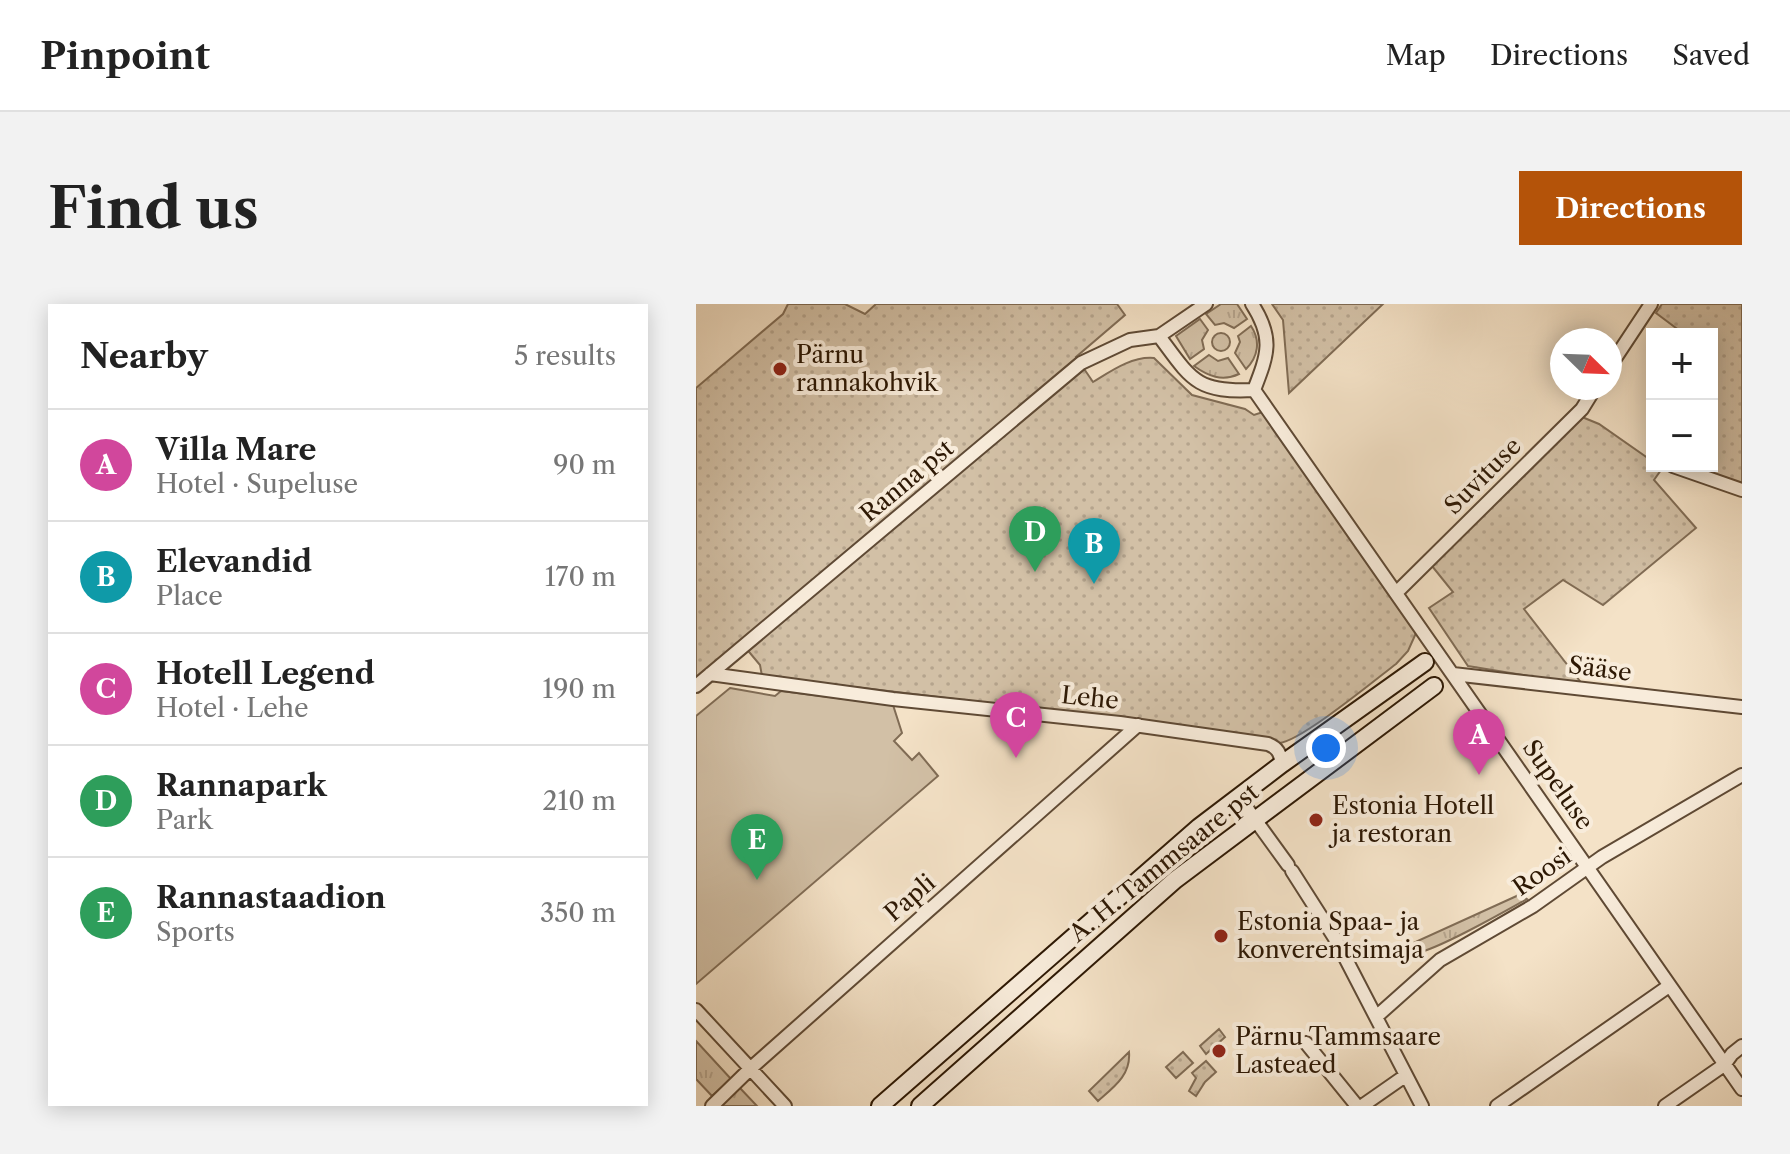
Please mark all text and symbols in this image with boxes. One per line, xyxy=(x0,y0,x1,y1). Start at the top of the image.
text: Pinpoint xyxy=(40,32,210,79)
text: Map xyxy=(1386,38,1446,72)
text: Directions xyxy=(1490,38,1628,72)
text: Saved xyxy=(1672,38,1750,72)
button: Directions xyxy=(1519,171,1742,245)
text: Find us xyxy=(48,174,259,243)
north arrow xyxy=(1550,328,1622,400)
map controls xyxy=(1646,328,1718,472)
button: + xyxy=(1646,328,1718,400)
text: Nearby xyxy=(80,335,208,377)
text: 5 results xyxy=(514,340,616,372)
place label: Pärnu rannakohvik xyxy=(796,340,939,397)
marker: Pärnu rannakohvik xyxy=(771,360,789,378)
button: − xyxy=(1646,400,1718,472)
text: Villa Mare xyxy=(156,431,317,468)
street label: Suvituse xyxy=(1438,431,1527,520)
street label: Ranna pst xyxy=(854,433,960,528)
text: A xyxy=(96,449,116,481)
text: 90 m xyxy=(553,449,616,481)
text: Hotel · Supeluse xyxy=(156,468,358,500)
pin: D xyxy=(1009,506,1061,572)
pin: B xyxy=(1068,518,1120,584)
text: Elevandid xyxy=(156,543,312,580)
text: B xyxy=(96,561,116,593)
text: 170 m xyxy=(545,561,616,593)
text: Place xyxy=(156,580,223,612)
street label: Sääse xyxy=(1567,650,1633,687)
text: Hotell Legend xyxy=(156,655,375,692)
text: C xyxy=(96,673,116,705)
text: 190 m xyxy=(542,673,616,705)
street label: Lehe xyxy=(1060,680,1120,715)
text: Hotel · Lehe xyxy=(156,692,309,724)
pin: C xyxy=(990,692,1042,758)
pin: A xyxy=(1453,709,1505,775)
your location xyxy=(1306,728,1346,768)
street label: Supeluse xyxy=(1517,734,1600,835)
text: Rannapark xyxy=(156,767,327,804)
street label: A. H. Tammsaare pst xyxy=(1062,777,1265,948)
text: D xyxy=(95,785,117,817)
text: 210 m xyxy=(543,785,616,817)
place label: Estonia Hotell ja restoran xyxy=(1328,791,1494,848)
text: Park xyxy=(156,804,213,836)
marker: Estonia Hotell ja restoran xyxy=(1307,811,1325,829)
pin: E xyxy=(731,814,783,880)
street label: Roosi xyxy=(1507,841,1576,902)
street label: Papli xyxy=(878,868,941,927)
text: Rannastaadion xyxy=(156,879,386,916)
text: E xyxy=(97,897,115,929)
text: 350 m xyxy=(540,897,616,929)
place label: Estonia Spaa- ja konverentsimaja xyxy=(1237,907,1424,964)
text: Sports xyxy=(156,916,235,948)
marker: Estonia Spaa- ja konverentsimaja xyxy=(1212,927,1230,945)
place label: Pärnu Tammsaare Lasteaed xyxy=(1235,1022,1441,1079)
marker: Pärnu Tammsaare Lasteaed xyxy=(1210,1042,1228,1060)

